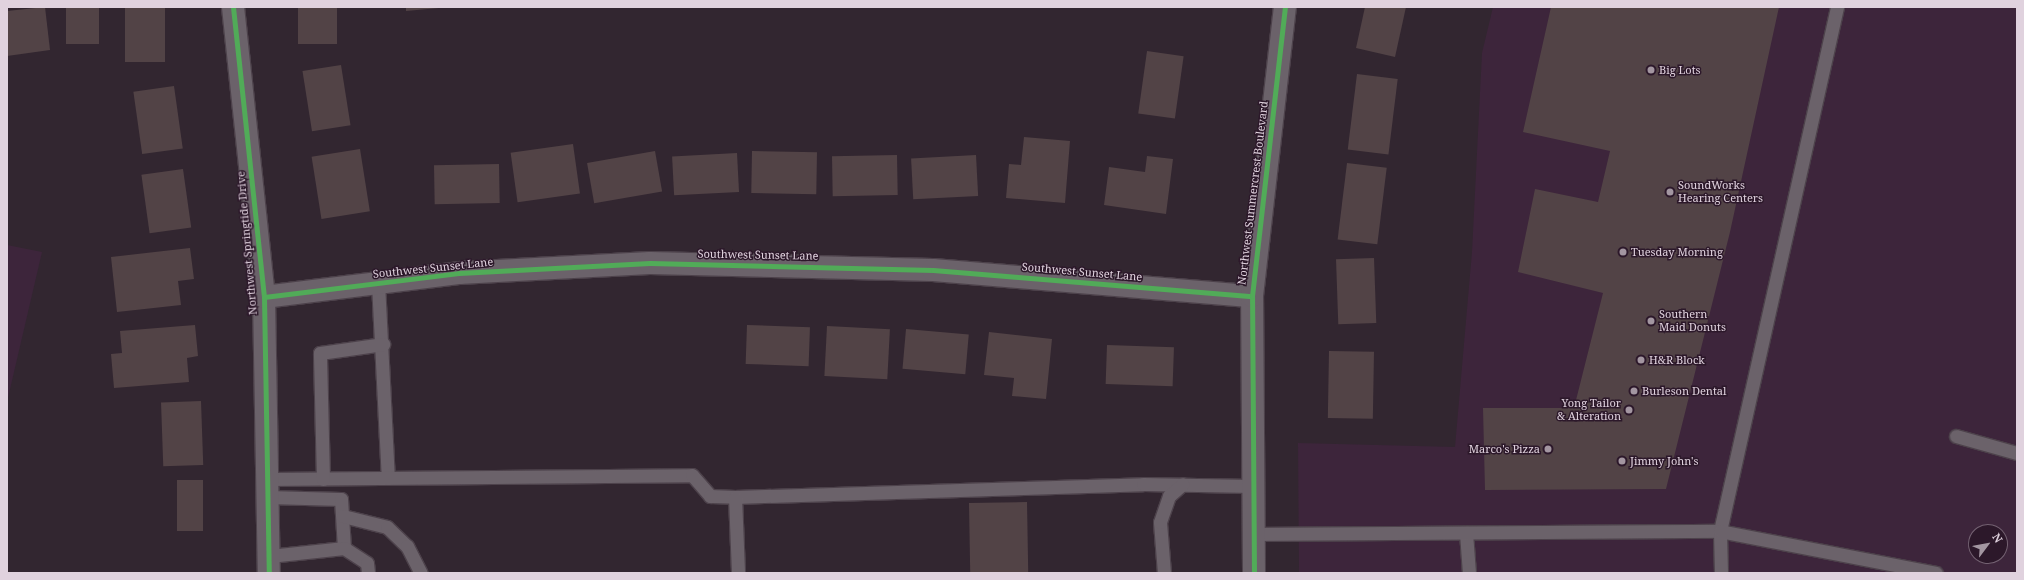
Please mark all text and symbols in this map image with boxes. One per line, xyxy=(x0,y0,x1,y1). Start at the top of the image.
place label: Big Lots xyxy=(1659,63,1701,77)
marker: Big Lots xyxy=(1646,65,1656,75)
street label: Northwest Summercrest Boulevard xyxy=(1235,100,1271,286)
street label: Northwest Springtide Drive xyxy=(234,171,260,315)
place label: SoundWorks Hearing Centers xyxy=(1678,179,1763,205)
marker: SoundWorks Hearing Centers xyxy=(1665,187,1675,197)
place label: Tuesday Morning xyxy=(1631,245,1723,259)
street label: Southwest Sunset Lane xyxy=(697,247,819,263)
marker: Tuesday Morning xyxy=(1618,247,1628,257)
street label: Southwest Sunset Lane xyxy=(372,255,494,281)
street label: Southwest Sunset Lane xyxy=(1021,260,1143,284)
place label: Southern Maid Donuts xyxy=(1659,308,1726,334)
marker: Southern Maid Donuts xyxy=(1646,316,1656,326)
place label: H&R Block xyxy=(1649,353,1705,367)
marker: H&R Block xyxy=(1636,355,1646,365)
place label: Burleson Dental xyxy=(1642,384,1726,398)
marker: Burleson Dental xyxy=(1629,386,1639,396)
place label: Yong Tailor & Alteration xyxy=(1557,397,1621,423)
marker: Yong Tailor & Alteration xyxy=(1624,405,1634,415)
place label: Marco's Pizza xyxy=(1469,442,1540,456)
marker: Marco's Pizza xyxy=(1543,444,1553,454)
place label: Jimmy John's xyxy=(1630,454,1698,468)
marker: Jimmy John's xyxy=(1617,456,1627,466)
north arrow xyxy=(1968,524,2008,564)
text: N xyxy=(1989,530,2006,546)

